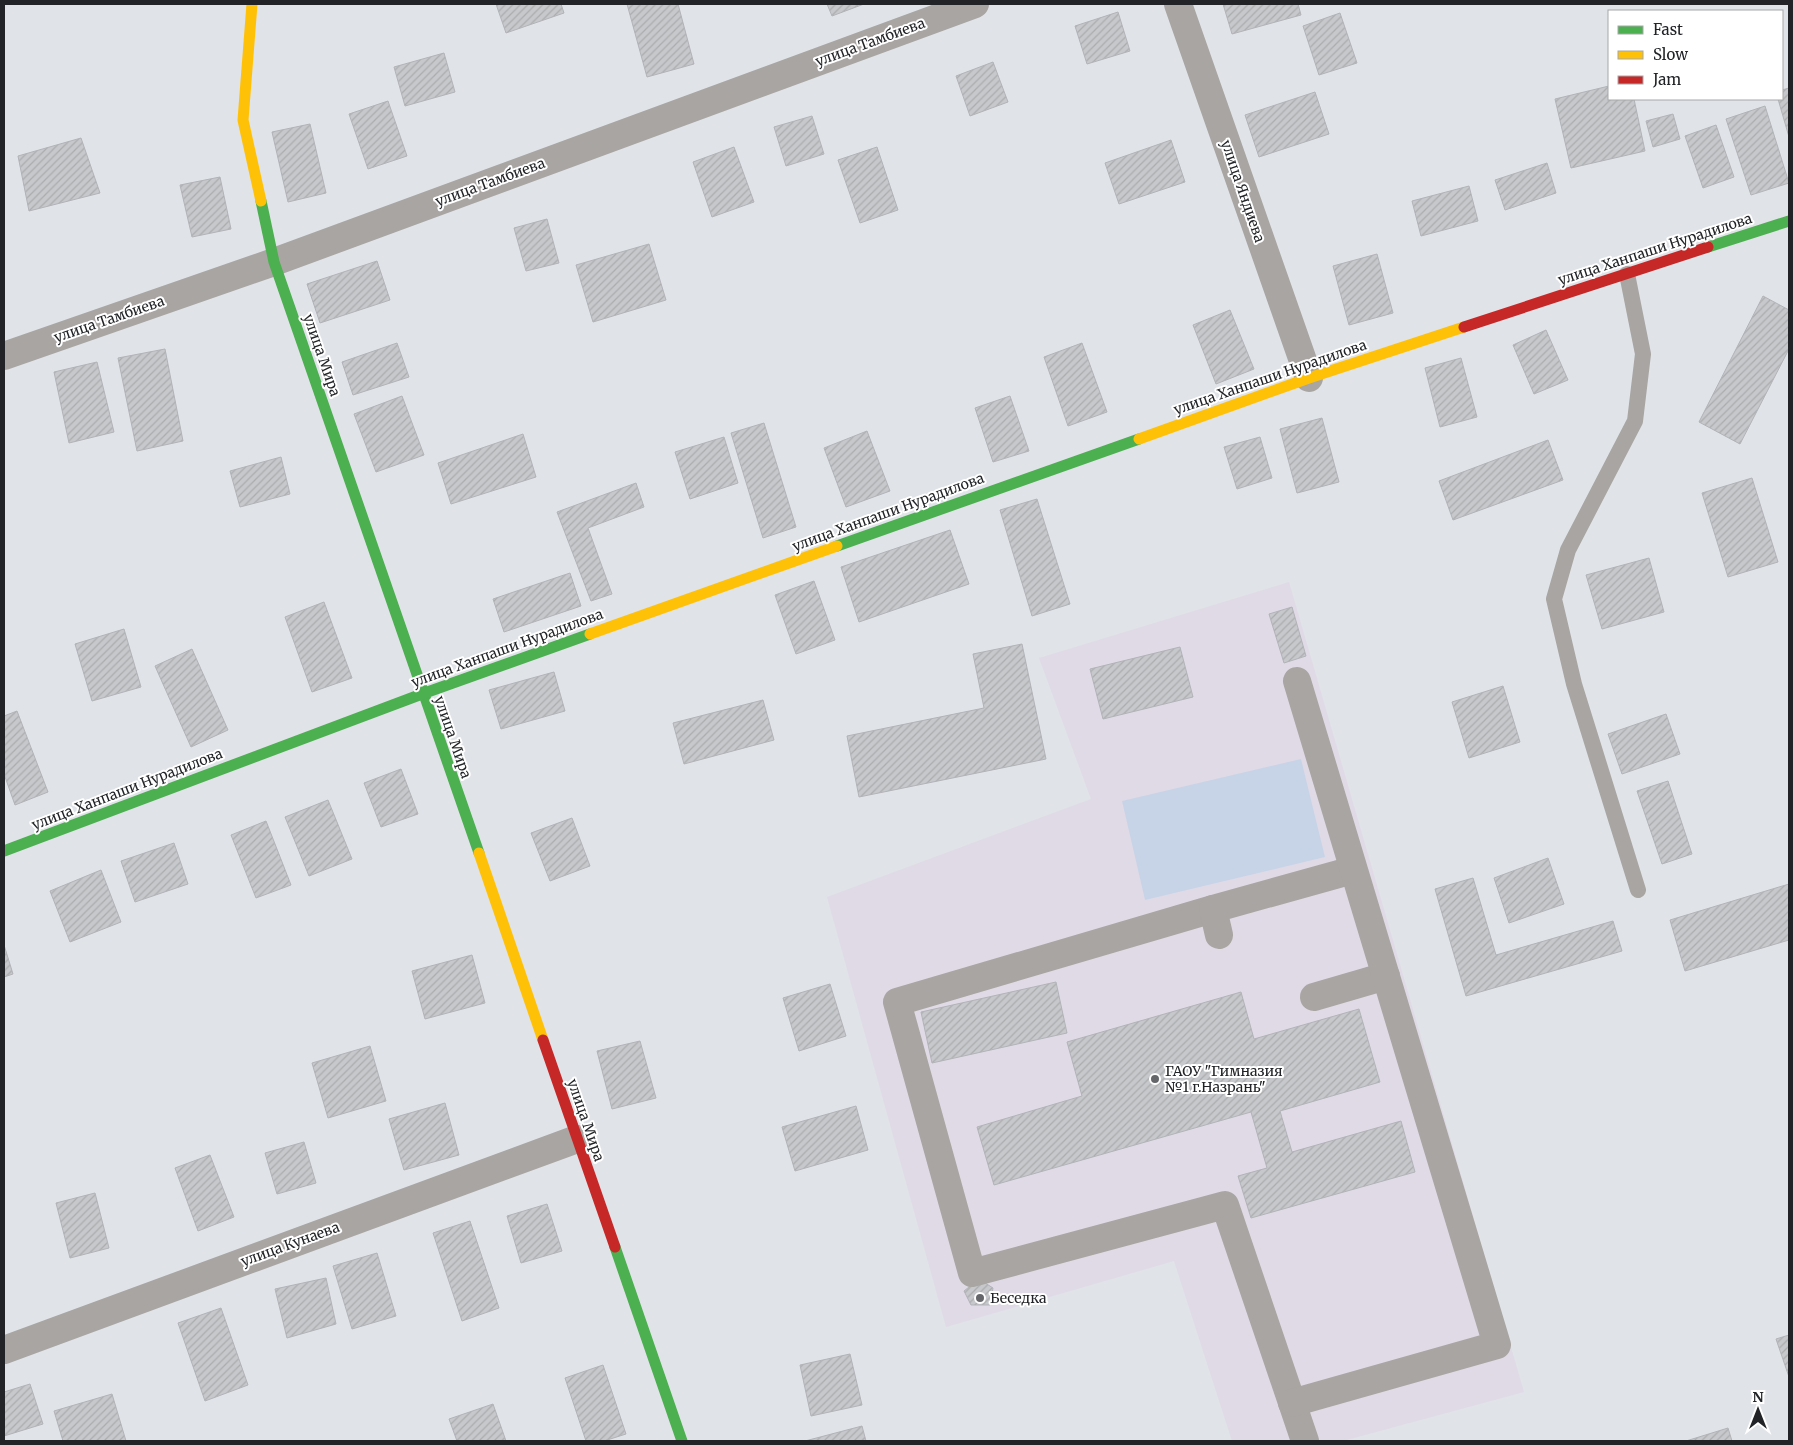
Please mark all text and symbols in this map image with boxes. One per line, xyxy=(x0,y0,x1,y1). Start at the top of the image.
legend xyxy=(1608,10,1783,100)
street label: улица Тамбиева xyxy=(813,14,928,70)
text: Fast xyxy=(1653,20,1683,39)
text: Slow xyxy=(1653,45,1688,64)
text: Jam xyxy=(1652,70,1681,89)
street label: улица Яндиева xyxy=(1217,137,1269,245)
street label: улица Тамбиева xyxy=(433,154,548,210)
street label: улица Ханпаши Нурадилова xyxy=(1556,209,1755,289)
street label: улица Тамбиева xyxy=(51,292,167,346)
street label: улица Мира xyxy=(299,311,345,399)
street label: улица Ханпаши Нурадилова xyxy=(1171,335,1369,419)
street label: улица Ханпаши Нурадилова xyxy=(790,469,987,555)
street label: улица Ханпаши Нурадилова xyxy=(409,605,606,691)
street label: улица Мира xyxy=(430,693,476,781)
street label: улица Ханпаши Нурадилова xyxy=(29,744,225,834)
place label: ГАОУ "Гимназия №1 г.Назрань" xyxy=(1165,1062,1283,1096)
marker: ГАОУ "Гимназия №1 г.Назрань" xyxy=(1149,1073,1161,1085)
street label: улица Мира xyxy=(563,1076,609,1164)
street label: улица Кунаева xyxy=(238,1218,342,1270)
place label: Беседка xyxy=(990,1289,1047,1307)
marker: Беседка xyxy=(974,1292,986,1304)
north arrow xyxy=(1733,1385,1783,1435)
text: N xyxy=(1752,1388,1764,1406)

